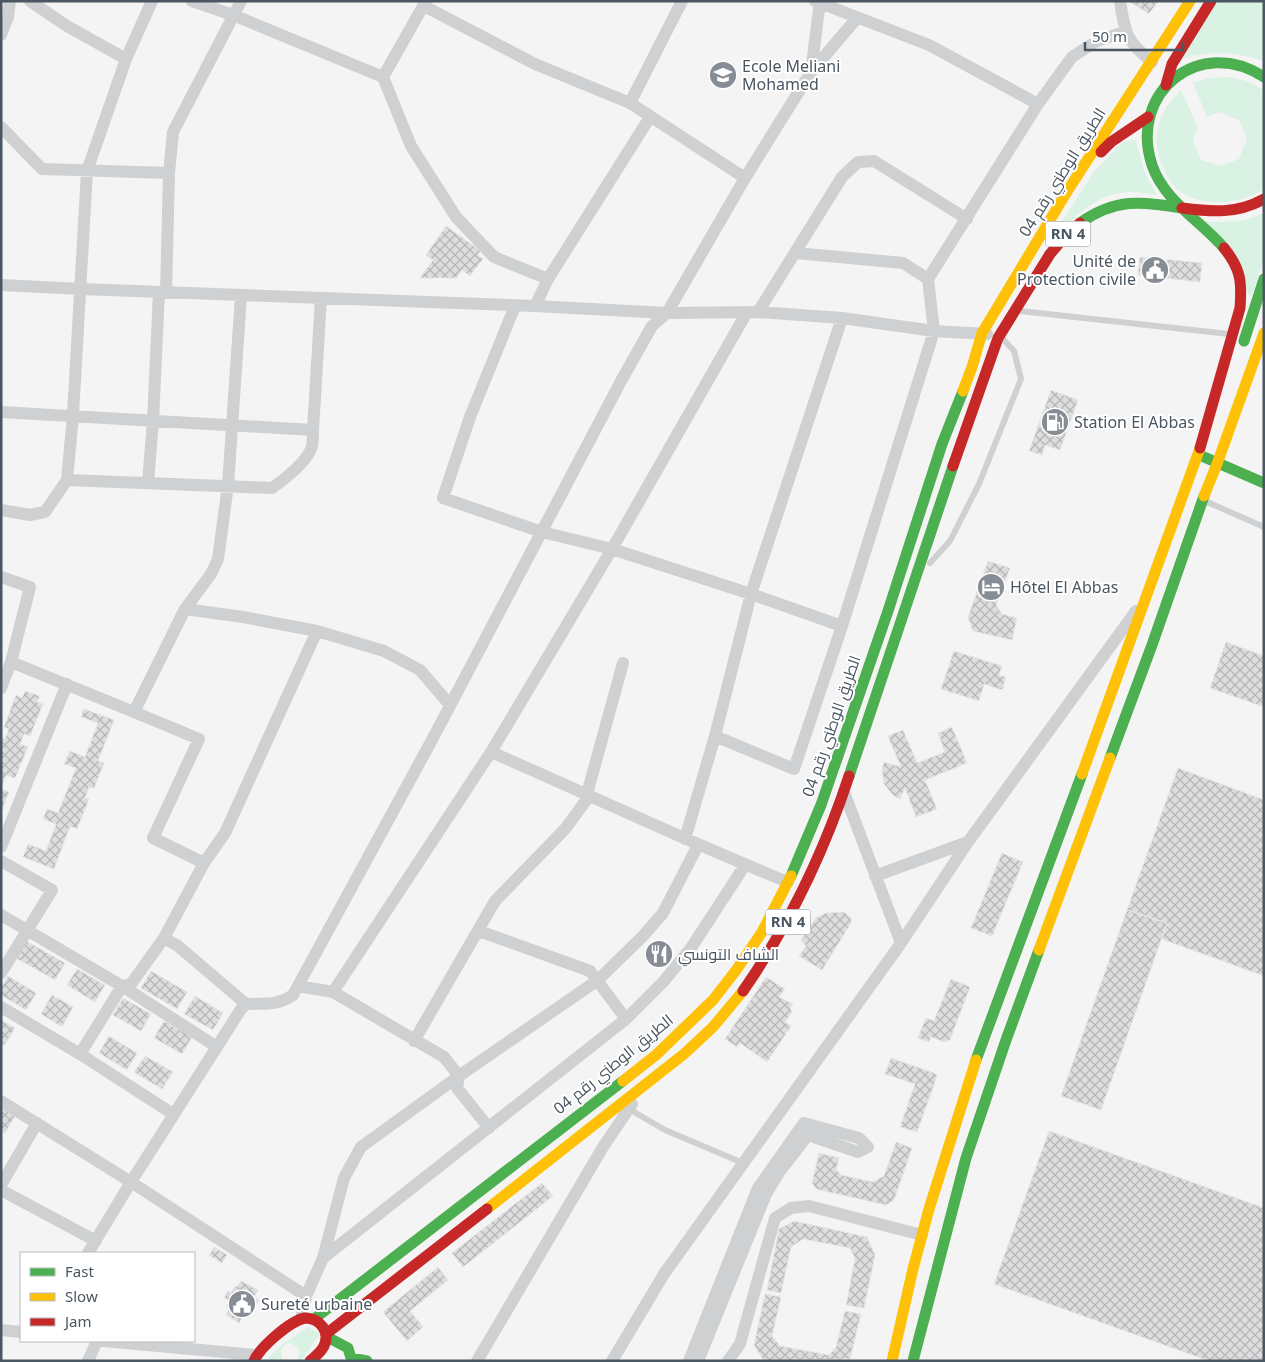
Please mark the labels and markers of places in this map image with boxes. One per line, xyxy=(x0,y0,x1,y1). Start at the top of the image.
place label: Ecole Meliani Mohamed xyxy=(742,55,840,95)
school or university icon: Ecole Meliani Mohamed xyxy=(708,60,738,90)
place label: Unité de Protection civile xyxy=(1017,250,1136,290)
public building icon: Unité de Protection civile xyxy=(1140,255,1170,285)
fuel station icon: Station El Abbas xyxy=(1040,407,1070,437)
place label: Station El Abbas xyxy=(1074,411,1195,433)
hotel icon: Hôtel El Abbas xyxy=(976,572,1006,602)
place label: Hôtel El Abbas xyxy=(1010,576,1118,598)
restaurant icon: الشاف التونسي xyxy=(644,939,674,969)
place label: الشاف التونسي xyxy=(678,943,779,967)
public building icon: Sureté urbaine xyxy=(227,1289,257,1319)
place label: Sureté urbaine xyxy=(261,1293,372,1315)

